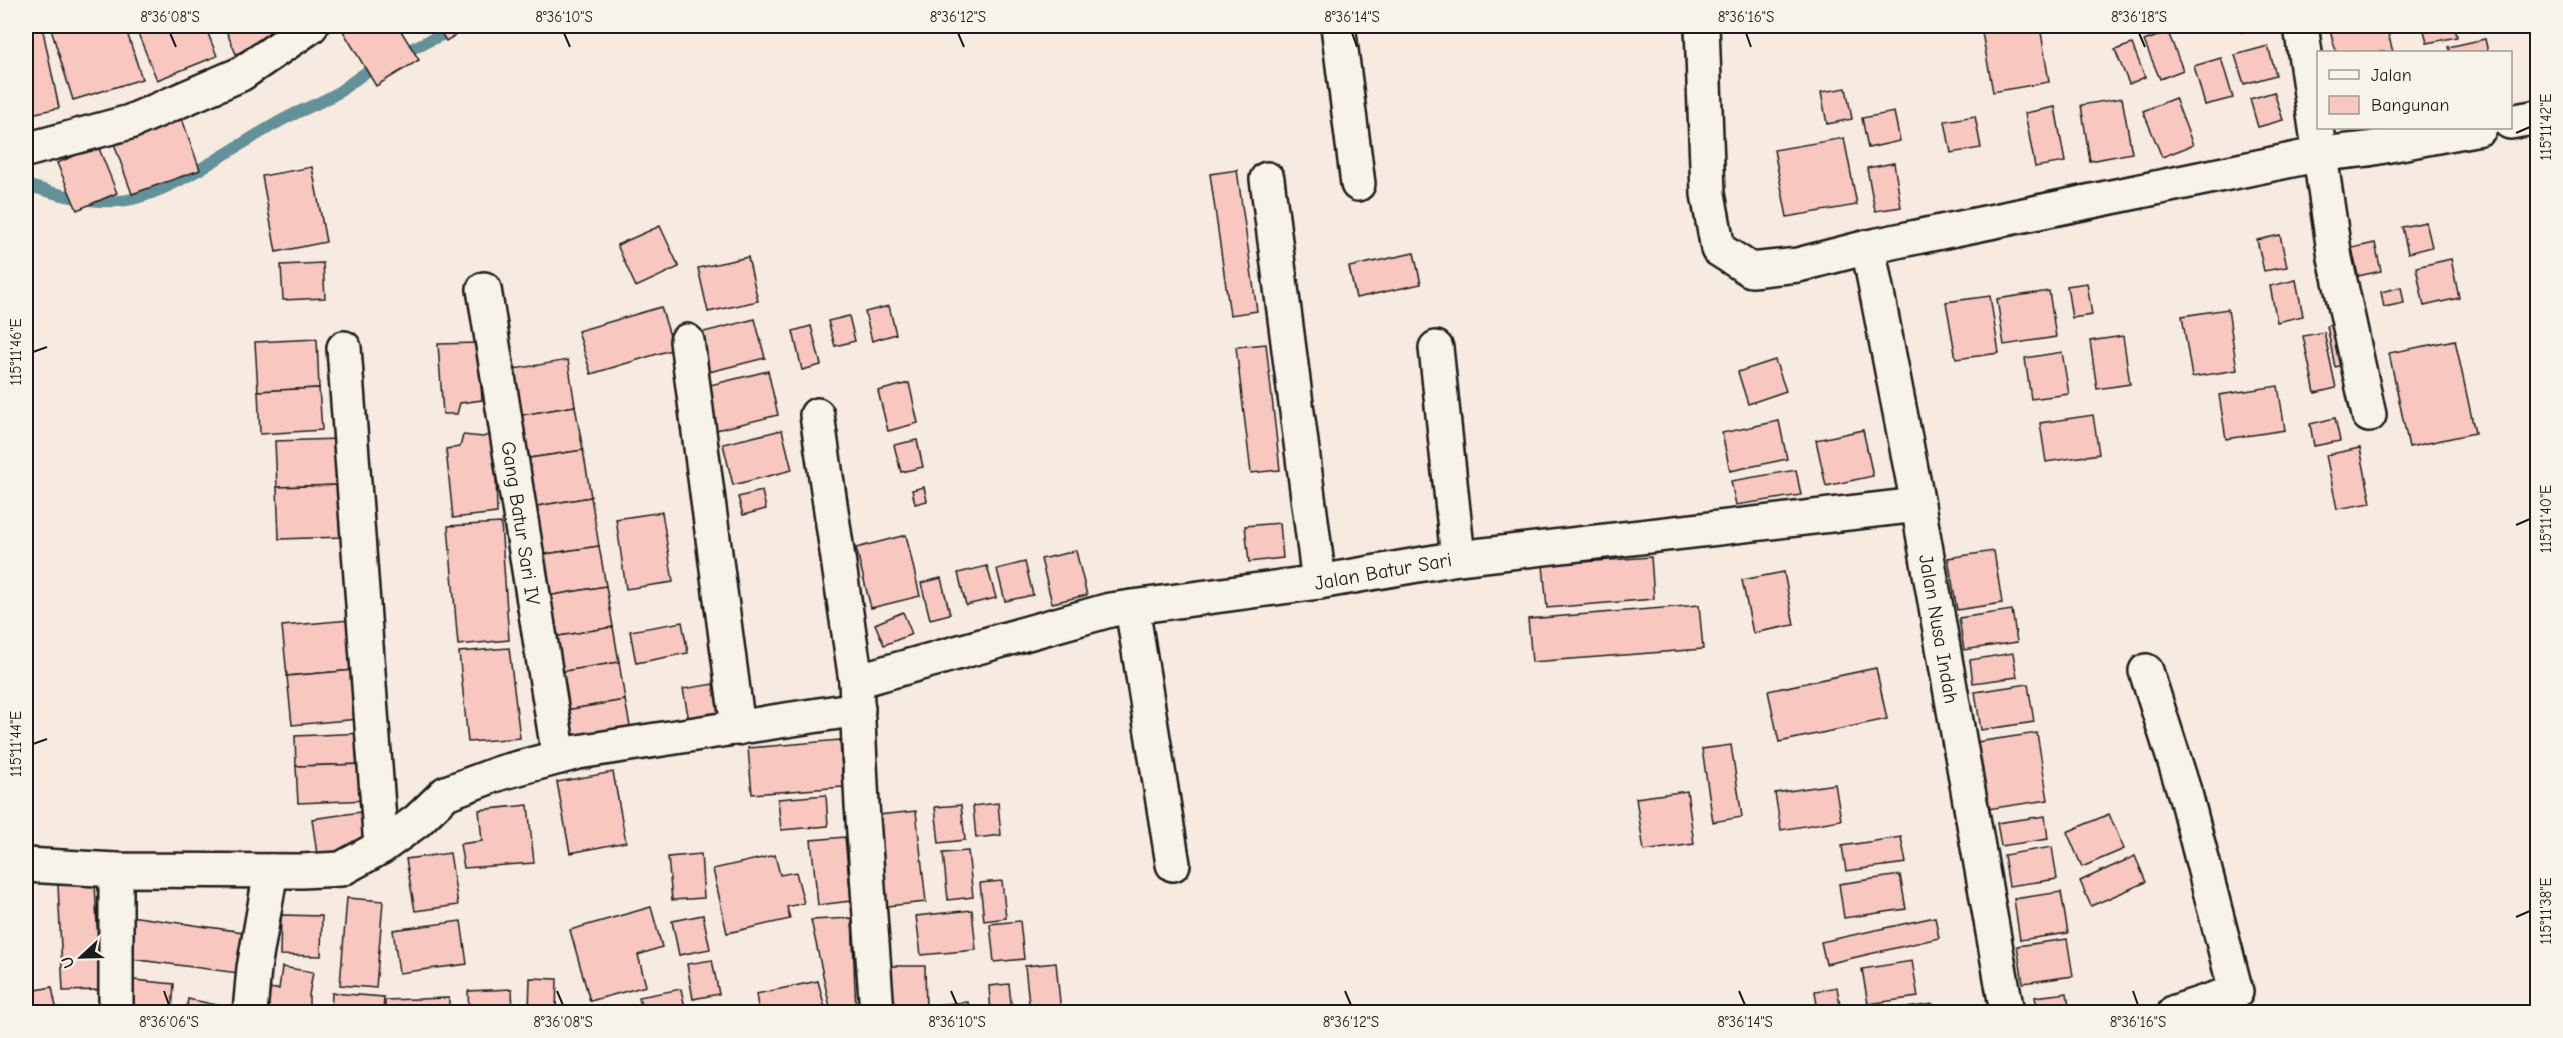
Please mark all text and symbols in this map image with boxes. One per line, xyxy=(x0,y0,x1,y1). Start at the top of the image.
text: 8°36'08"S xyxy=(140,8,200,26)
text: 8°36'10"S xyxy=(535,8,593,26)
text: 8°36'12"S xyxy=(930,8,986,26)
text: 8°36'14"S xyxy=(1324,8,1380,26)
text: 8°36'16"S xyxy=(1718,8,1774,26)
text: 8°36'18"S xyxy=(2111,8,2167,26)
legend xyxy=(2317,51,2512,129)
text: Jalan xyxy=(2371,65,2412,86)
text: 115°11'42"E xyxy=(2537,94,2555,160)
text: Bangunan xyxy=(2371,95,2449,116)
text: 115°11'46"E xyxy=(7,318,25,386)
street label: Gang Batur Sari IV xyxy=(496,440,545,607)
text: 115°11'40"E xyxy=(2537,485,2555,553)
street label: Jalan Batur Sari xyxy=(1313,548,1454,595)
street label: Jalan Nusa Indah xyxy=(1914,553,1963,705)
text: 115°11'44"E xyxy=(7,711,25,777)
text: 115°11'38"E xyxy=(2537,877,2555,945)
north arrow xyxy=(51,927,111,987)
text: U xyxy=(58,954,78,971)
text: 8°36'06"S xyxy=(139,1013,199,1031)
text: 8°36'08"S xyxy=(533,1013,593,1031)
text: 8°36'10"S xyxy=(928,1013,986,1031)
text: 8°36'12"S xyxy=(1323,1013,1379,1031)
text: 8°36'14"S xyxy=(1717,1013,1773,1031)
text: 8°36'16"S xyxy=(2110,1013,2166,1031)

